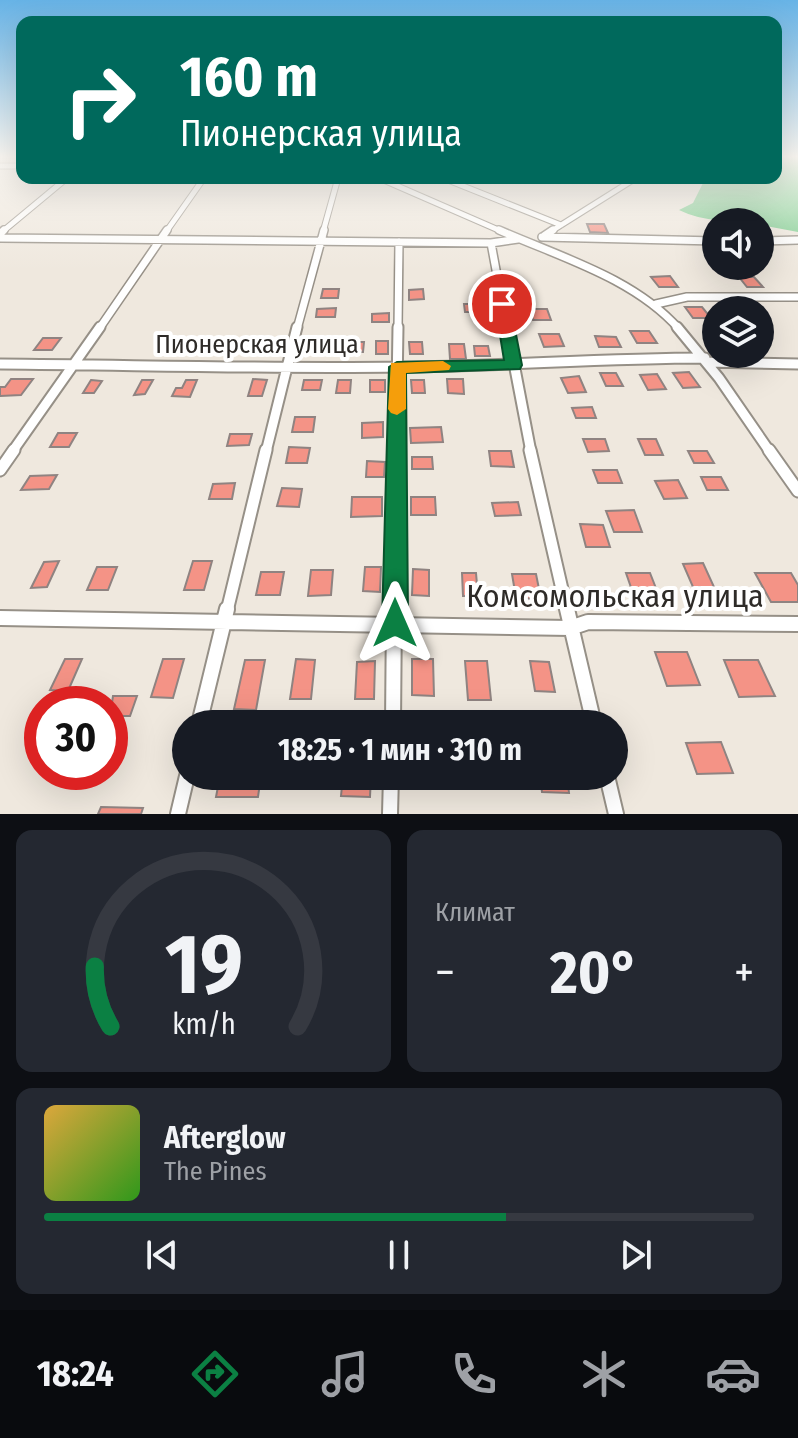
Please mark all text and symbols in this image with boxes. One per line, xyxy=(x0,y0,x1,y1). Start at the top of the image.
text: 160 m xyxy=(180,44,318,111)
icon: right xyxy=(48,48,152,152)
text: Пионерская улица xyxy=(180,112,462,156)
map controls xyxy=(702,208,774,368)
button: sound xyxy=(702,208,774,280)
pin xyxy=(468,270,536,338)
icon: arrive xyxy=(480,282,524,326)
button: layers xyxy=(702,296,774,368)
street label: Пионерская улица xyxy=(155,329,359,360)
street label: Комсомольская улица xyxy=(466,577,764,615)
position arrow xyxy=(353,581,437,665)
speed limit sign: 30 xyxy=(24,686,128,790)
text: 18:25 · 1 мин · 310 m xyxy=(278,732,522,768)
text: Климат xyxy=(435,897,515,928)
text: 19 xyxy=(164,915,243,1015)
text: 20° xyxy=(550,937,639,1009)
text: − xyxy=(435,946,455,999)
text: + xyxy=(734,946,754,999)
text: km/h xyxy=(172,1007,235,1042)
text: Afterglow xyxy=(164,1120,286,1156)
text: The Pines xyxy=(164,1156,267,1187)
icon: previous xyxy=(140,1233,184,1277)
icon: pause xyxy=(377,1233,421,1277)
icon: next xyxy=(614,1233,658,1277)
icon: directions xyxy=(187,1346,243,1402)
icon: music xyxy=(317,1346,373,1402)
icon: phone xyxy=(446,1346,502,1402)
icon: climate xyxy=(576,1346,632,1402)
icon: car xyxy=(705,1346,761,1402)
text: 18:24 xyxy=(37,1352,114,1396)

